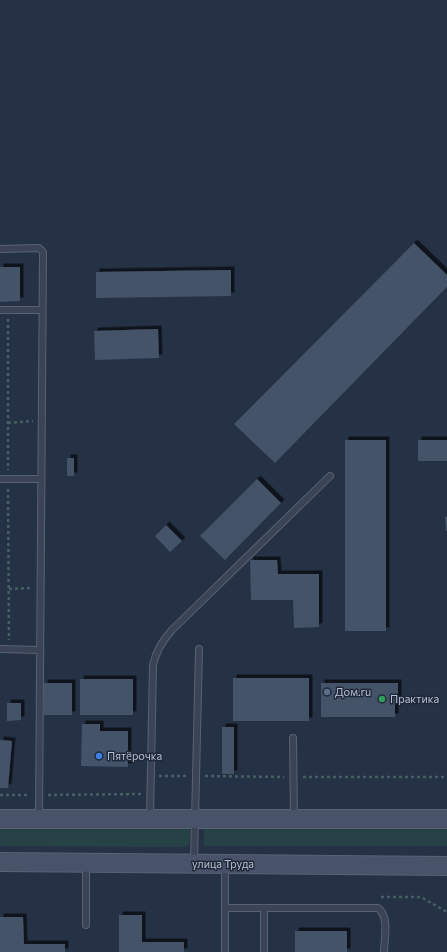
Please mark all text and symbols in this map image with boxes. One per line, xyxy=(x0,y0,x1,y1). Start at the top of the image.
place label: Дом.ru xyxy=(335,685,371,698)
marker: Дом.ru xyxy=(322,687,332,697)
place label: Практика xyxy=(390,692,439,705)
marker: Практика xyxy=(377,694,387,704)
place label: Пятёрочка xyxy=(107,749,162,762)
marker: Пятёрочка xyxy=(94,751,104,761)
street label: улица Труда xyxy=(192,857,254,870)

